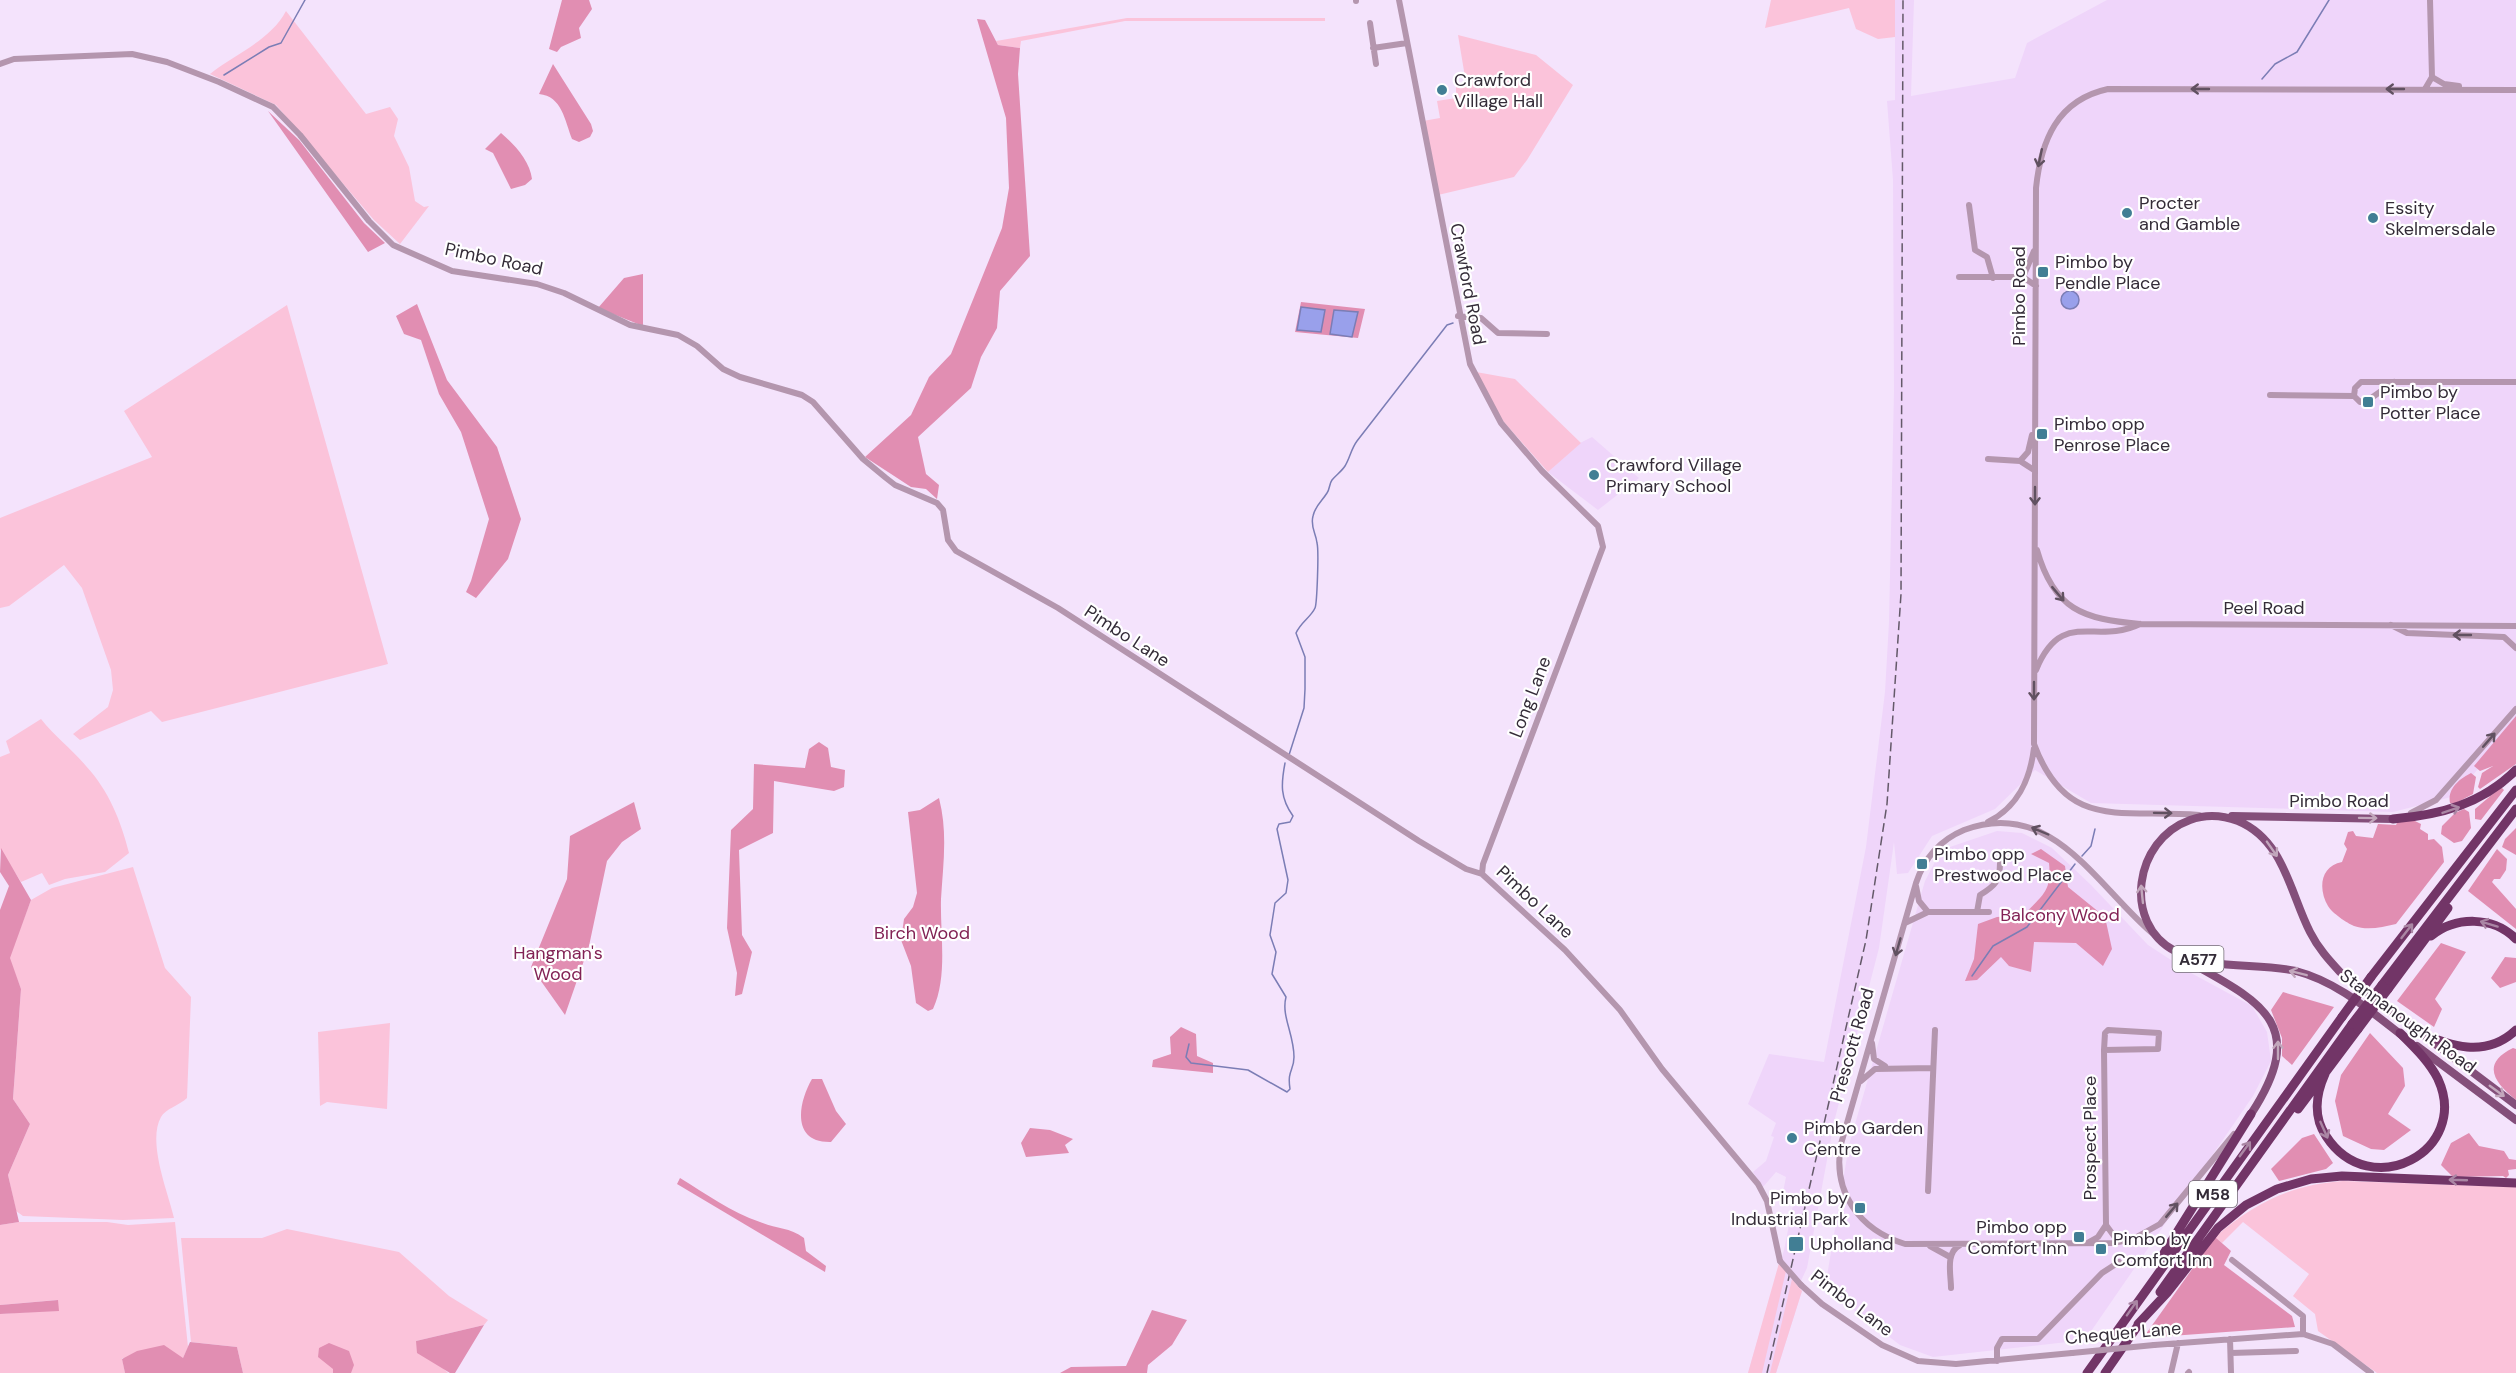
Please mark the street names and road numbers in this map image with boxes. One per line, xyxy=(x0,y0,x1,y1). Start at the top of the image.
street label: Crawford Road xyxy=(1444,221,1492,347)
street label: Pimbo Road xyxy=(443,237,545,281)
street label: Pimbo Road xyxy=(2007,246,2031,346)
street label: Peel Road xyxy=(2223,596,2305,620)
street label: Pimbo Lane xyxy=(1080,599,1174,673)
street label: Long Lane xyxy=(1504,653,1556,741)
street label: Pimbo Road xyxy=(2289,789,2389,813)
street label: Pimbo Lane xyxy=(1491,860,1579,944)
road number: A577 xyxy=(2172,946,2224,972)
street label: Stannanought Road xyxy=(2335,963,2481,1079)
street label: Prescott Road xyxy=(1824,985,1880,1105)
street label: Prospect Place xyxy=(2078,1076,2102,1200)
road number: M58 xyxy=(2189,1181,2237,1207)
street label: Pimbo Lane xyxy=(1806,1264,1898,1342)
street label: Chequer Lane xyxy=(2064,1316,2182,1350)

